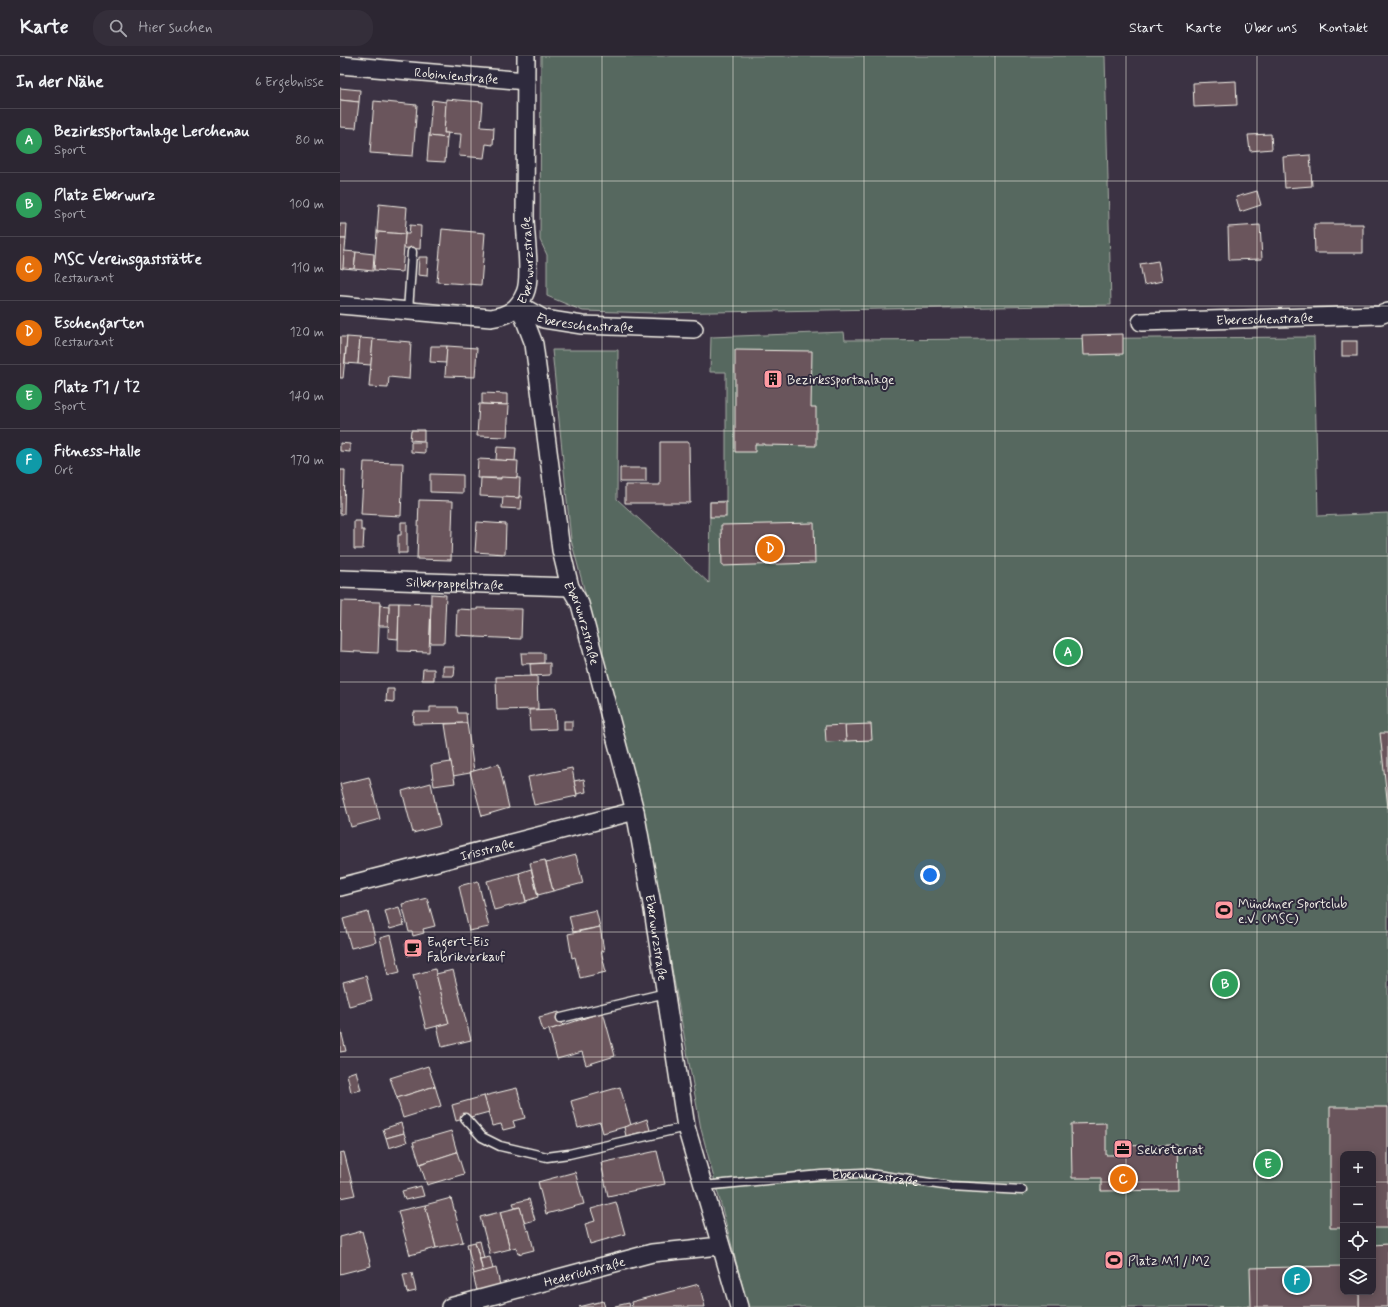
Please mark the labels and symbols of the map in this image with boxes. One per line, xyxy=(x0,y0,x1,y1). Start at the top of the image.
street label: Robinienstraße xyxy=(414,64,499,89)
street label: Eberwurzstraße xyxy=(514,216,538,308)
street label: Ebereschenstraße xyxy=(532,309,634,337)
street label: Ebereschenstraße xyxy=(1216,310,1314,330)
building icon: Bezirkssportanlage xyxy=(762,368,784,390)
place label: Bezirkssportanlage xyxy=(787,372,894,390)
pin: D xyxy=(757,534,783,564)
street label: Silberpappelstraße xyxy=(406,574,504,595)
street label: Eberwurzstraße xyxy=(559,580,603,667)
pin: A xyxy=(1055,637,1081,667)
street label: Irisstraße xyxy=(459,835,517,866)
your location xyxy=(920,865,940,885)
street label: Eberwurzstraße xyxy=(640,893,671,982)
place label: Münchner Sportclub e.V. (MSC) xyxy=(1238,896,1347,928)
sports icon: Münchner Sportclub e.V. (MSC) xyxy=(1213,899,1235,921)
place label: Engert-Eis Fabrikverkauf xyxy=(427,934,506,966)
cafe icon: Engert-Eis Fabrikverkauf xyxy=(402,937,424,959)
pin: B xyxy=(1212,969,1238,999)
office icon: Sekreteriat xyxy=(1112,1138,1134,1160)
place label: Sekreteriat xyxy=(1137,1142,1204,1159)
pin: E xyxy=(1255,1149,1281,1179)
pin: C xyxy=(1110,1164,1136,1194)
street label: Eberwurzstraße xyxy=(831,1166,920,1191)
sports icon: Platz M1 / M2 xyxy=(1103,1249,1125,1271)
place label: Platz M1 / M2 xyxy=(1128,1253,1210,1270)
street label: Hederichstraße xyxy=(542,1254,627,1292)
pin: F xyxy=(1284,1265,1310,1295)

